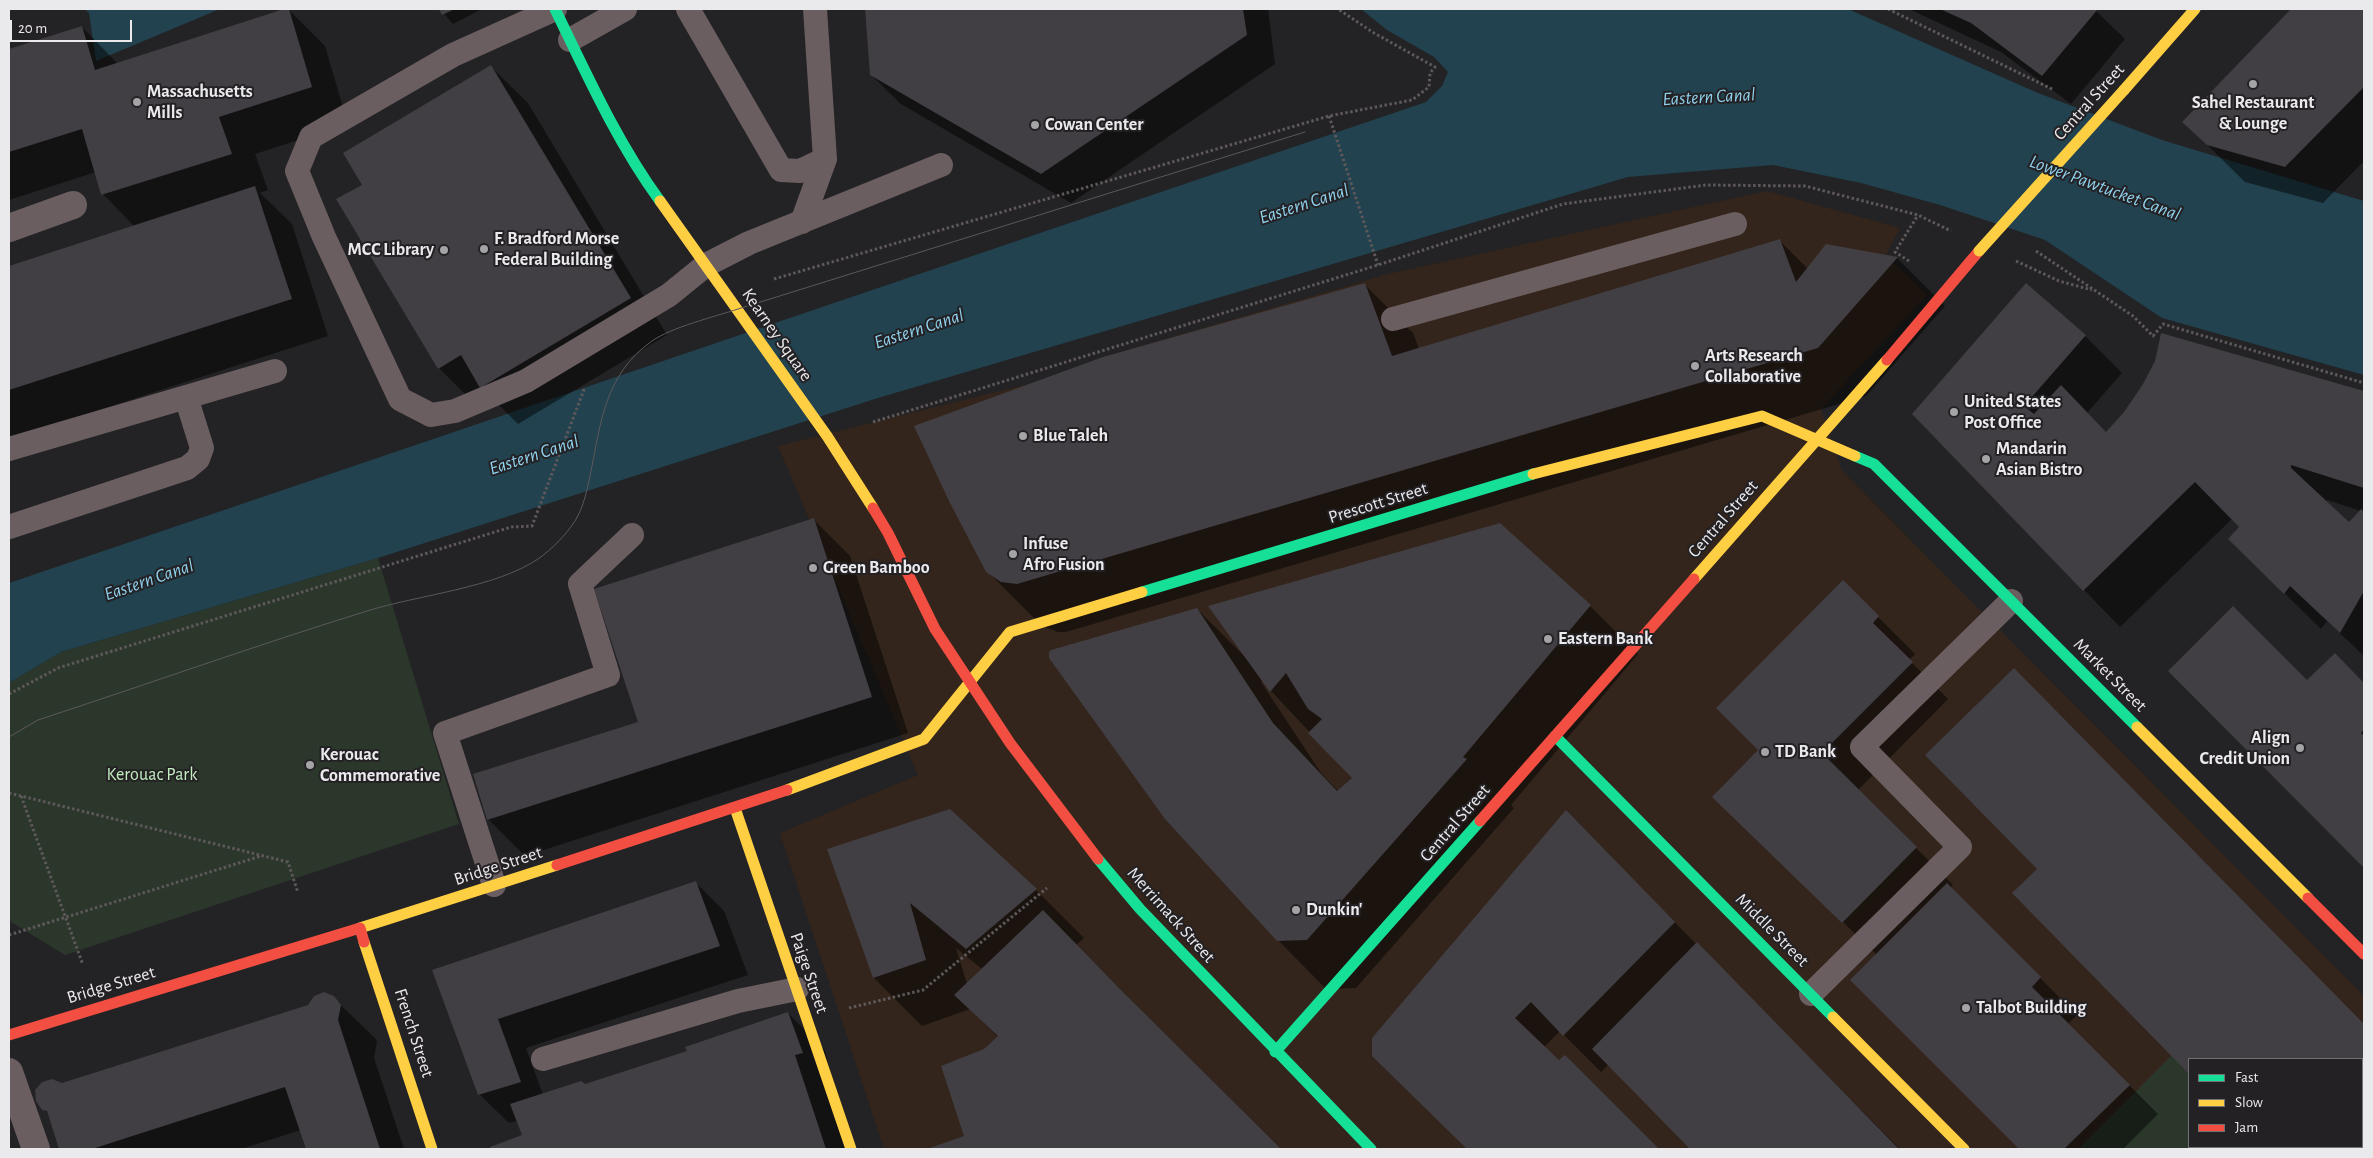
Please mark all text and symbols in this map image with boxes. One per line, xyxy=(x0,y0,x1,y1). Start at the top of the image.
scale bar xyxy=(12,10,135,42)
text: 20 m xyxy=(18,21,47,36)
street label: Central Street xyxy=(2049,59,2129,145)
marker: Sahel Restaurant & Lounge xyxy=(2247,78,2259,90)
place label: Massachusetts Mills xyxy=(147,81,253,124)
water label: Eastern Canal xyxy=(1662,83,1756,111)
place label: Sahel Restaurant & Lounge xyxy=(2192,92,2314,134)
marker: Massachusetts Mills xyxy=(131,96,143,108)
place label: Cowan Center xyxy=(1045,114,1144,136)
marker: Cowan Center xyxy=(1029,119,1041,131)
water label: Lower Pawtucket Canal xyxy=(2026,150,2184,226)
water label: Eastern Canal xyxy=(1256,179,1352,229)
place label: F. Bradford Morse Federal Building xyxy=(494,228,619,270)
place label: MCC Library xyxy=(347,239,434,261)
marker: F. Bradford Morse Federal Building xyxy=(478,243,490,255)
marker: MCC Library xyxy=(438,244,450,256)
street label: Kearney Square xyxy=(737,284,817,386)
water label: Eastern Canal xyxy=(871,304,967,354)
place label: Arts Research Collaborative xyxy=(1705,345,1803,388)
marker: Arts Research Collaborative xyxy=(1689,360,1701,372)
place label: United States Post Office xyxy=(1964,391,2061,434)
marker: United States Post Office xyxy=(1948,406,1960,418)
place label: Blue Taleh xyxy=(1033,425,1108,447)
water label: Eastern Canal xyxy=(486,430,582,480)
marker: Blue Taleh xyxy=(1017,430,1029,442)
place label: Mandarin Asian Bistro xyxy=(1996,438,2082,480)
marker: Mandarin Asian Bistro xyxy=(1980,453,1992,465)
street label: Central Street xyxy=(1683,476,1763,562)
street label: Prescott Street xyxy=(1326,478,1430,528)
place label: Infuse Afro Fusion xyxy=(1023,533,1104,576)
marker: Infuse Afro Fusion xyxy=(1007,548,1019,560)
water label: Eastern Canal xyxy=(101,554,197,606)
place label: Green Bamboo xyxy=(823,557,930,579)
marker: Green Bamboo xyxy=(807,562,819,574)
place label: Eastern Bank xyxy=(1558,628,1653,650)
marker: Eastern Bank xyxy=(1542,633,1554,645)
street label: Market Street xyxy=(2069,634,2151,716)
place label: Align Credit Union xyxy=(2200,727,2290,770)
place label: TD Bank xyxy=(1775,741,1836,763)
marker: Align Credit Union xyxy=(2294,742,2306,754)
place label: Kerouac Commemorative xyxy=(320,744,440,786)
marker: TD Bank xyxy=(1759,746,1771,758)
marker: Kerouac Commemorative xyxy=(304,759,316,771)
park label: Kerouac Park xyxy=(107,764,197,786)
street label: Central Street xyxy=(1415,780,1495,866)
street label: Bridge Street xyxy=(451,842,545,890)
street label: Merrimack Street xyxy=(1122,863,1220,967)
street label: Middle Street xyxy=(1731,889,1813,971)
place label: Dunkin' xyxy=(1306,899,1363,921)
marker: Dunkin' xyxy=(1290,904,1302,916)
street label: Paige Street xyxy=(785,930,833,1016)
street label: Bridge Street xyxy=(64,961,158,1009)
street label: French Street xyxy=(389,986,439,1080)
place label: Talbot Building xyxy=(1976,997,2086,1019)
marker: Talbot Building xyxy=(1960,1002,1972,1014)
legend xyxy=(2188,1058,2363,1148)
text: Fast xyxy=(2235,1070,2258,1085)
text: Slow xyxy=(2235,1095,2263,1110)
text: Jam xyxy=(2235,1120,2258,1135)

